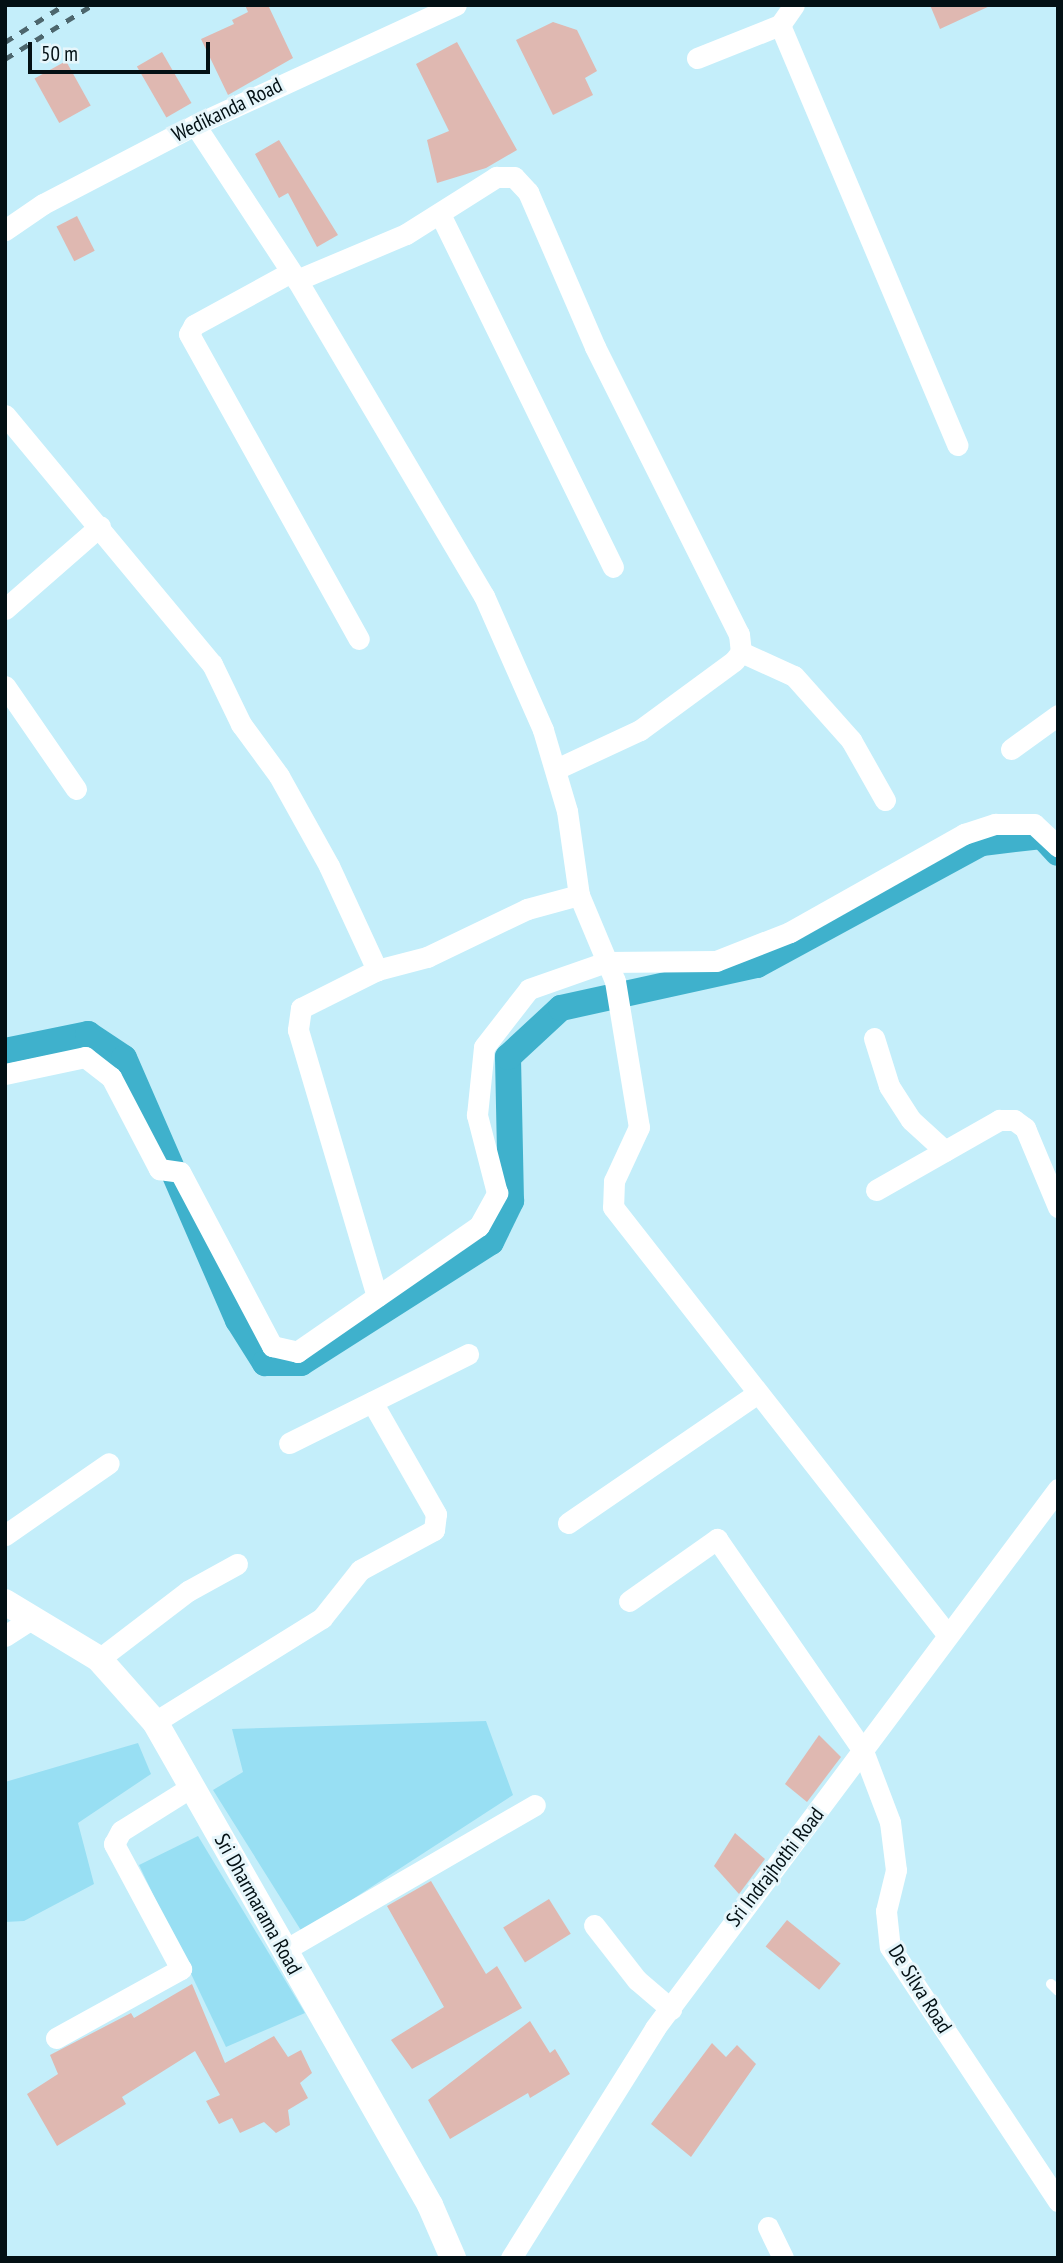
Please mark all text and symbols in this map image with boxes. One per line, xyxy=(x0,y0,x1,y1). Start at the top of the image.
scale bar xyxy=(32,28,214,72)
text: 50 m xyxy=(41,40,78,67)
street label: Wedikanda Road xyxy=(168,73,286,147)
street label: Sri Indrajhothi Road xyxy=(721,1803,829,1931)
street label: Sri Dharmarama Road xyxy=(209,1829,307,1979)
street label: De Silva Road xyxy=(883,1940,957,2038)

